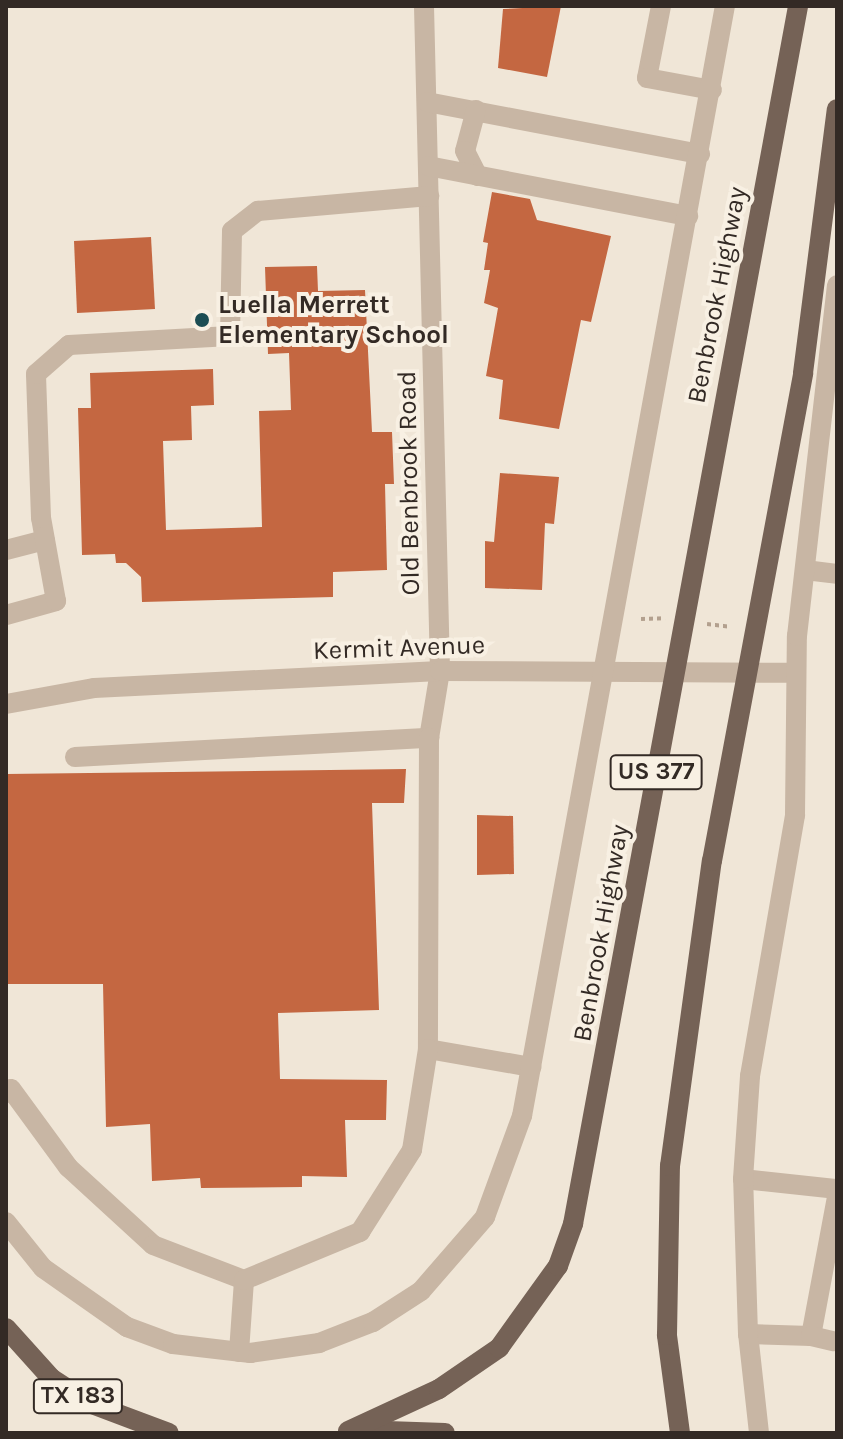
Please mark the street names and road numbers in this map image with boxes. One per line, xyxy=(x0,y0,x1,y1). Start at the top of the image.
street label: Benbrook Highway xyxy=(681,184,753,406)
street label: Old Benbrook Road xyxy=(391,370,427,596)
street label: Kermit Avenue xyxy=(312,629,486,667)
road number: US 377 xyxy=(608,752,704,792)
street label: Benbrook Highway xyxy=(567,822,635,1044)
road number: TX 183 xyxy=(32,1376,124,1416)

